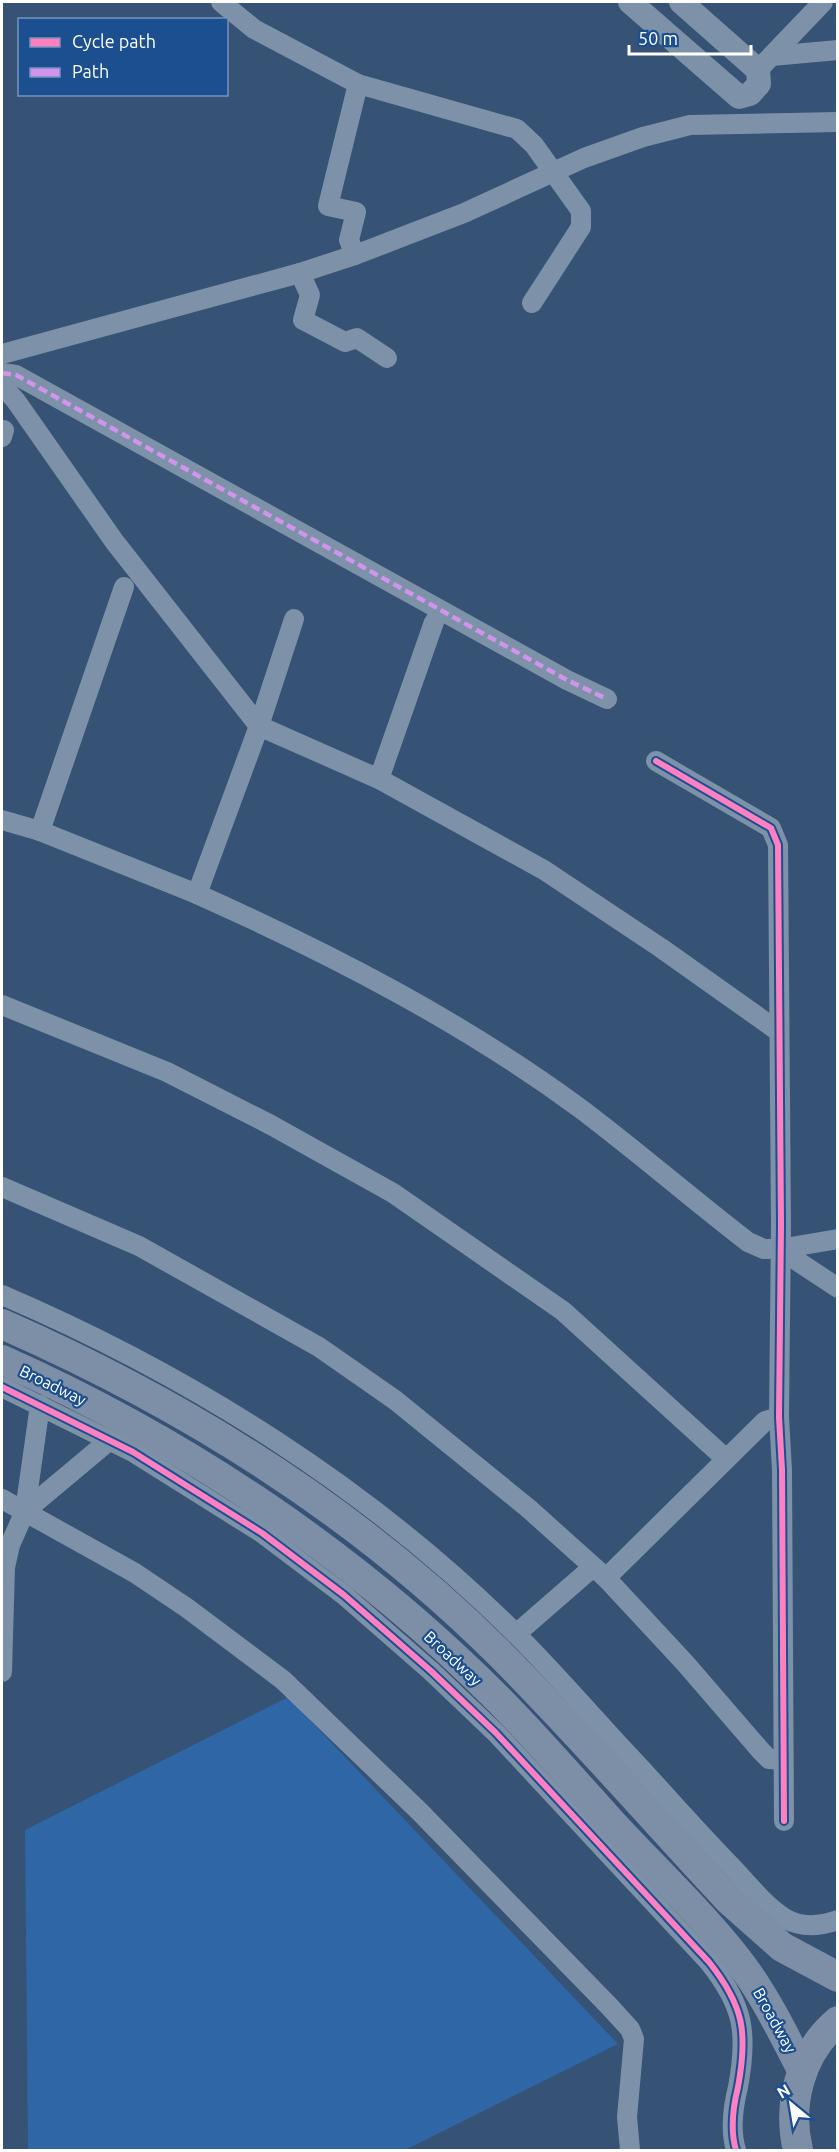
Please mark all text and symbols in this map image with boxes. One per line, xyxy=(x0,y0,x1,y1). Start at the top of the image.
legend xyxy=(18,18,228,96)
scale bar xyxy=(629,18,750,56)
text: 50 m xyxy=(638,28,678,48)
text: Cycle path xyxy=(72,31,156,51)
text: Path xyxy=(72,61,109,81)
street label: Broadway xyxy=(17,1361,89,1409)
street label: Broadway xyxy=(421,1627,485,1689)
street label: Broadway xyxy=(750,1984,800,2056)
north arrow xyxy=(761,2074,821,2134)
text: N xyxy=(774,2080,793,2102)

